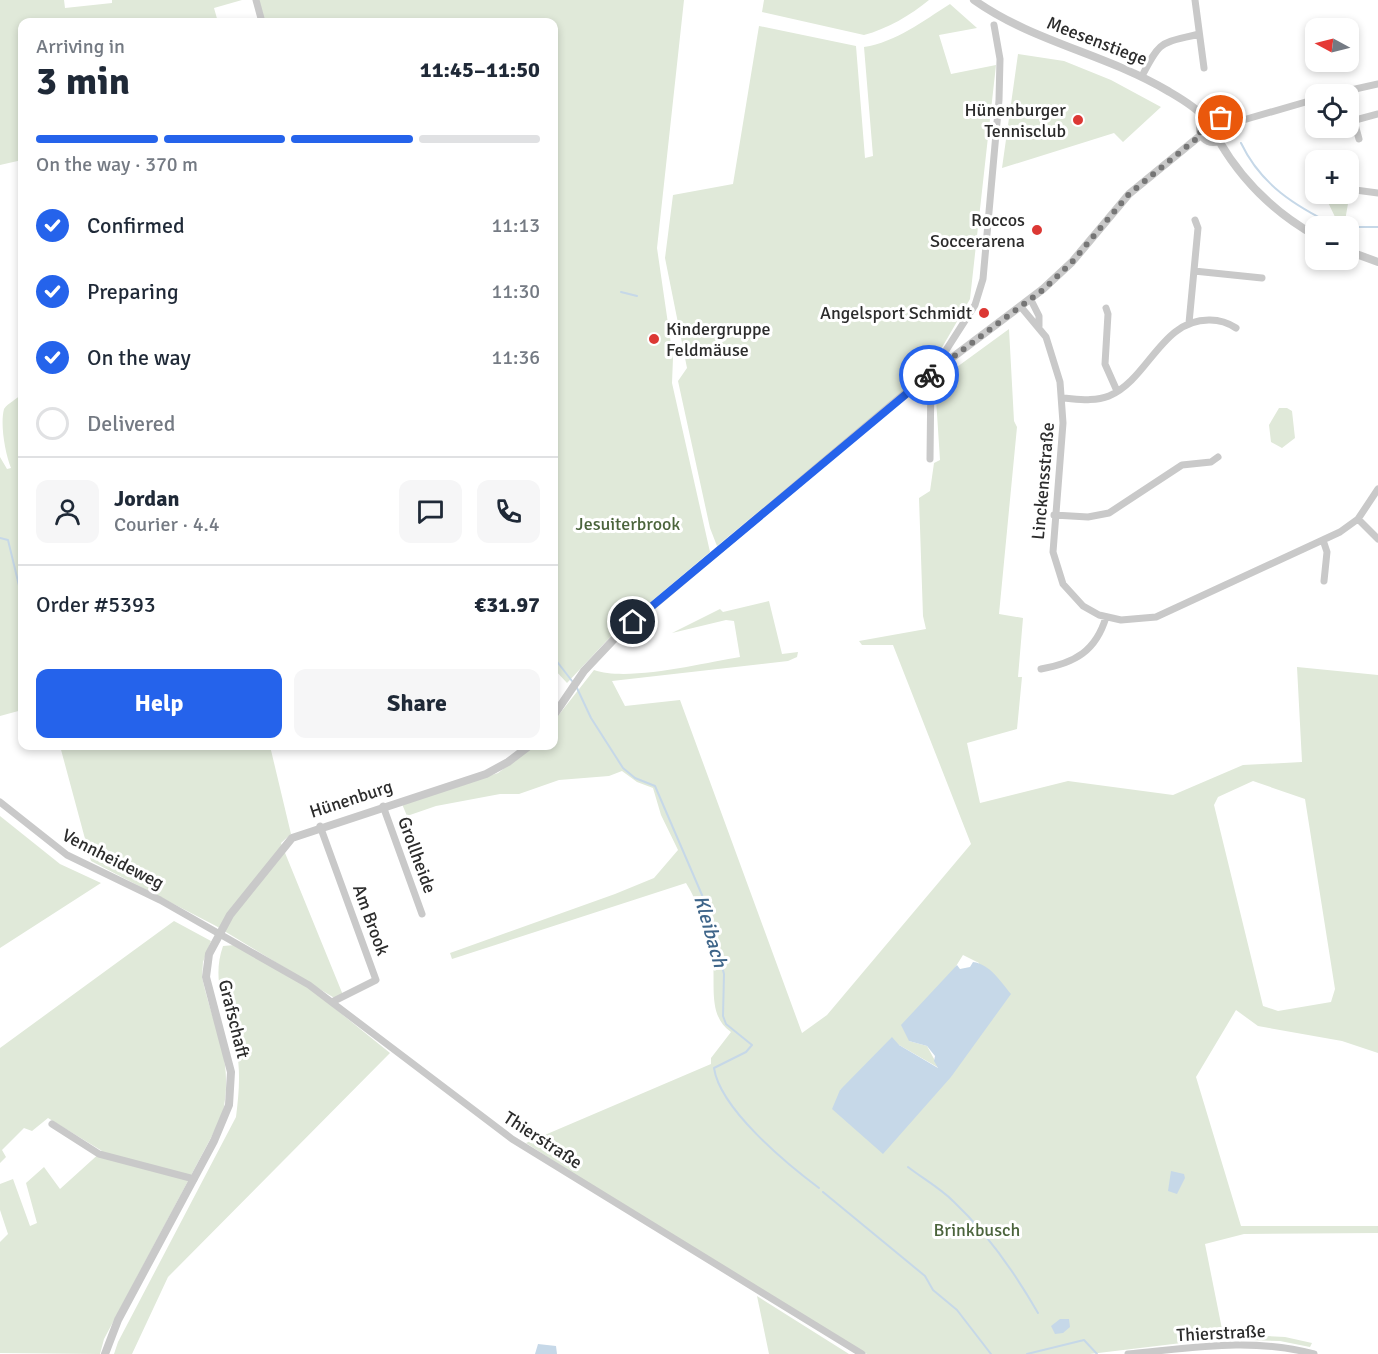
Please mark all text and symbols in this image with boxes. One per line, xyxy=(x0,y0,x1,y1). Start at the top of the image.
street label: Meesenstiege xyxy=(1044,12,1150,70)
north arrow xyxy=(1305,18,1359,72)
map controls xyxy=(1305,18,1359,270)
text: Arriving in xyxy=(36,34,125,59)
text: 11:45–11:50 xyxy=(420,56,540,83)
text: 3 min xyxy=(36,57,130,105)
button: locate xyxy=(1305,84,1359,138)
pin xyxy=(1195,92,1246,143)
place label: Hünenburger Tennisclub xyxy=(964,99,1066,142)
icon: bag xyxy=(1204,101,1237,134)
marker: Hünenburger Tennisclub xyxy=(1071,113,1085,127)
button: + xyxy=(1305,150,1359,204)
text: On the way · 370 m xyxy=(36,152,198,177)
icon: check xyxy=(36,209,69,242)
place label: Roccos Soccerarena xyxy=(930,209,1025,252)
text: Confirmed xyxy=(87,212,185,239)
text: 11:13 xyxy=(491,213,540,238)
button: − xyxy=(1305,216,1359,270)
marker: Roccos Soccerarena xyxy=(1030,223,1044,237)
icon: check xyxy=(36,275,69,308)
text: Preparing xyxy=(87,278,179,305)
text: 11:30 xyxy=(491,279,540,304)
place label: Angelsport Schmidt xyxy=(820,302,972,324)
marker: Angelsport Schmidt xyxy=(977,306,991,320)
place label: Kindergruppe Feldmäuse xyxy=(666,318,771,361)
marker: Kindergruppe Feldmäuse xyxy=(647,332,661,346)
icon: check xyxy=(36,341,69,374)
text: On the way xyxy=(87,344,191,371)
text: 11:36 xyxy=(491,345,540,370)
courier xyxy=(899,345,959,405)
icon: bike xyxy=(913,359,946,392)
text: Delivered xyxy=(87,410,175,437)
street label: Linckensstraße xyxy=(1027,421,1059,541)
button: person xyxy=(36,480,99,543)
button: chat xyxy=(399,480,462,543)
button: phone xyxy=(477,480,540,543)
text: Jordan xyxy=(114,485,180,512)
text: Courier · 4.4 xyxy=(114,512,220,537)
park label: Jesuiterbrook xyxy=(576,513,680,535)
text: Order #5393 xyxy=(36,591,156,618)
text: €31.97 xyxy=(474,591,540,618)
pin xyxy=(607,596,658,647)
icon: home xyxy=(616,605,649,638)
button: Help xyxy=(36,669,282,738)
button: Share xyxy=(294,669,540,738)
street label: Hünenburg xyxy=(307,775,395,823)
street label: Grollheide xyxy=(393,814,441,896)
street label: Vennheideweg xyxy=(58,824,168,894)
street label: Am Brook xyxy=(348,881,394,959)
water label: Kleibach xyxy=(688,892,733,971)
street label: Grafschaft xyxy=(214,977,254,1061)
street label: Thierstraße xyxy=(500,1106,586,1174)
park label: Brinkbusch xyxy=(934,1219,1020,1241)
street label: Thierstraße xyxy=(1176,1320,1266,1346)

